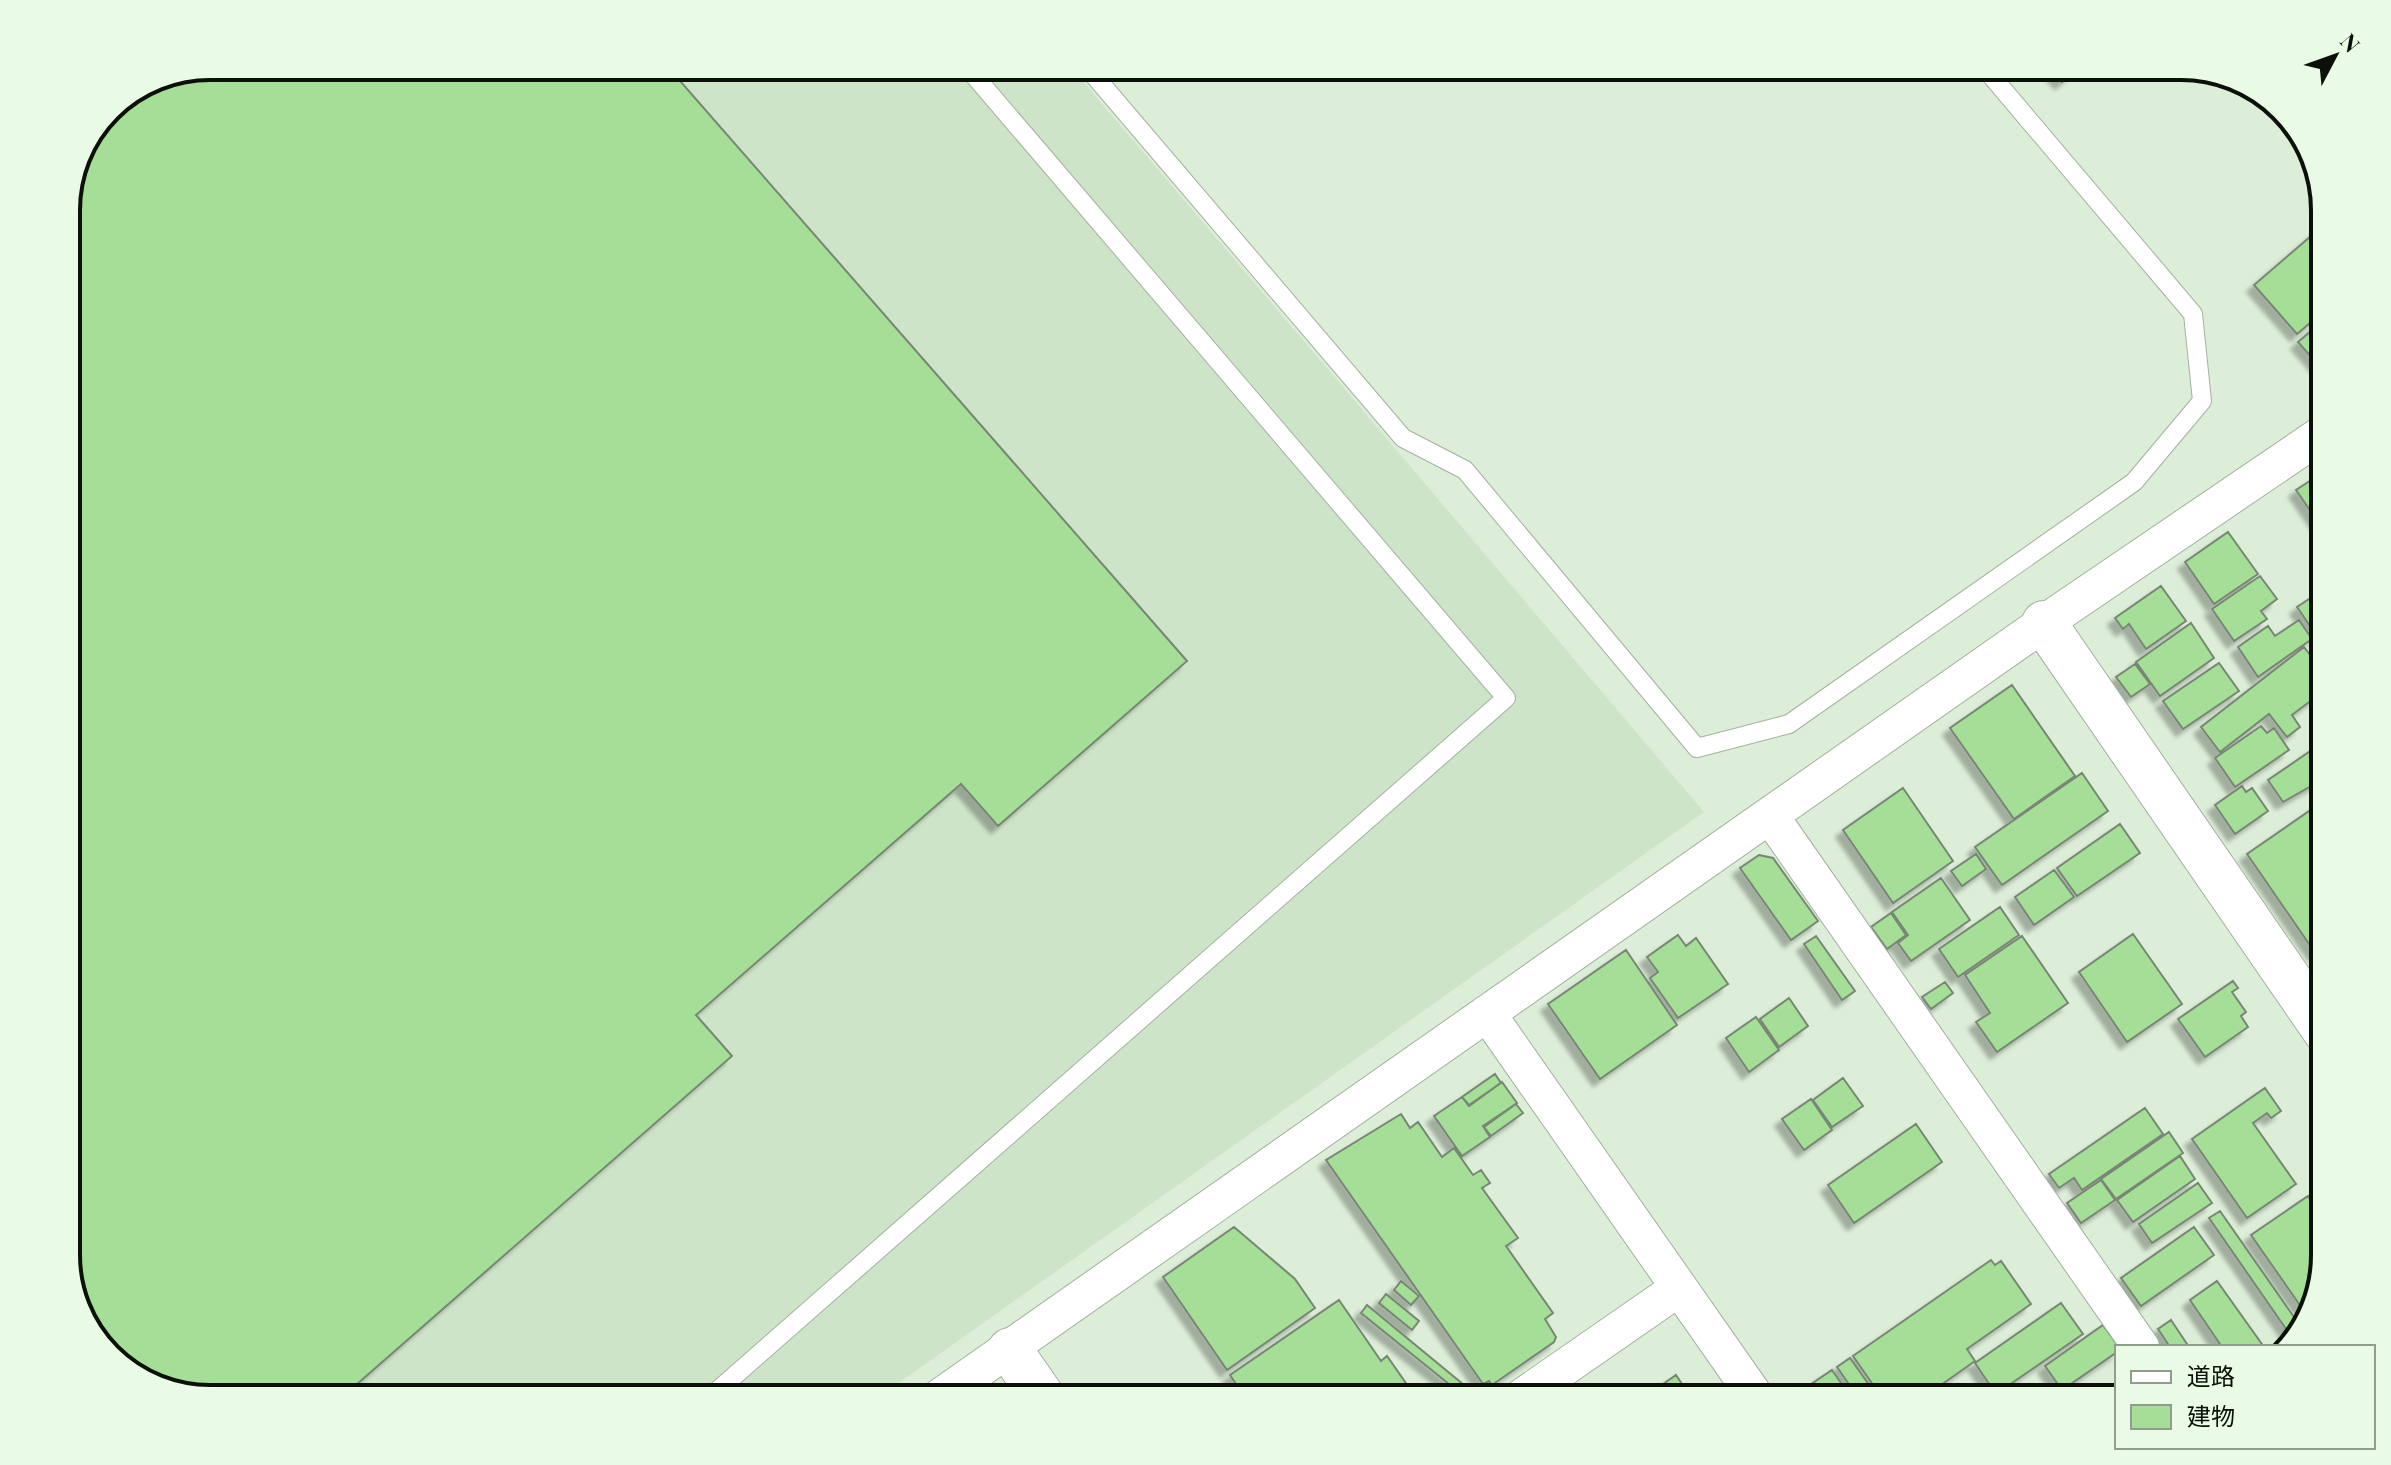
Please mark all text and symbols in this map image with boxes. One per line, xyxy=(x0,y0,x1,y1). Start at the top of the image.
north arrow xyxy=(2295,16,2375,96)
text: N xyxy=(2334,26,2367,58)
legend xyxy=(2115,1345,2375,1449)
text: 道路 xyxy=(2187,1359,2235,1391)
text: 建物 xyxy=(2187,1399,2235,1431)

